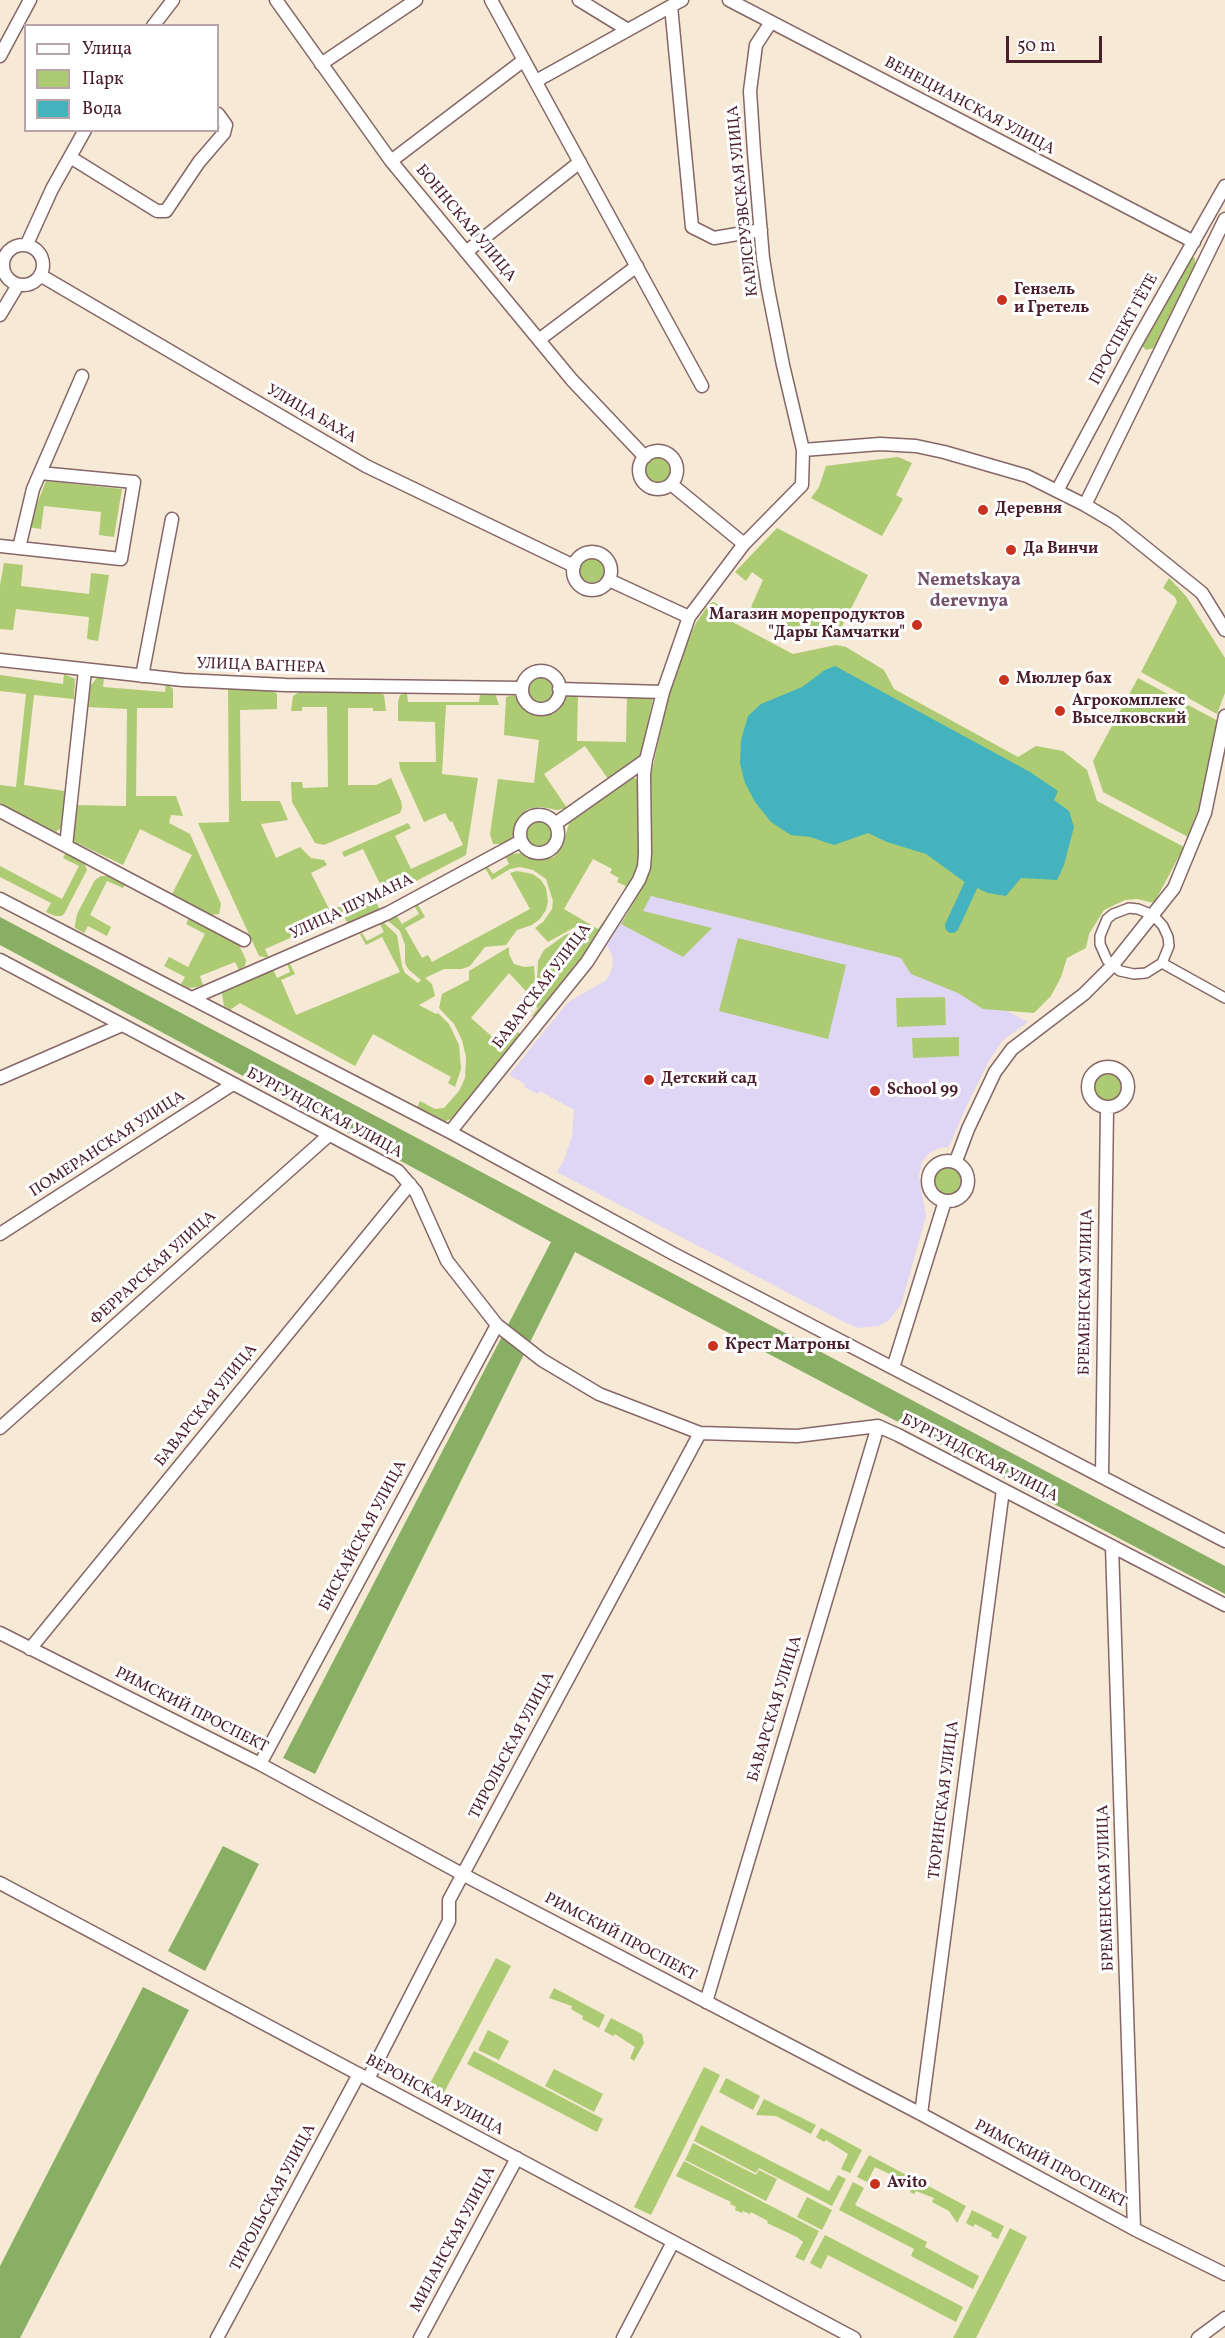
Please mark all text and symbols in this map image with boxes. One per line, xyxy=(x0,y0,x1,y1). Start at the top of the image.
legend xyxy=(24,24,219,132)
scale bar xyxy=(1009,24,1105,62)
text: 50 m xyxy=(1017,34,1056,59)
text: Улица xyxy=(82,37,132,62)
street label: ВЕНЕЦИАНСКАЯ УЛИЦА xyxy=(880,54,1058,160)
text: Парк xyxy=(82,67,124,92)
text: Вода xyxy=(82,97,122,122)
street label: КАРЛСРУЭВСКАЯ УЛИЦА xyxy=(724,104,764,298)
street label: БОННСКАЯ УЛИЦА xyxy=(410,162,520,286)
street label: ПРОСПЕКТ ГЁТЕ xyxy=(1086,271,1164,389)
place label: Гензель и Гретель xyxy=(1014,281,1089,319)
marker: Гензель и Гретель xyxy=(995,293,1009,307)
street label: УЛИЦА БАХА xyxy=(262,381,360,449)
place label: Деревня xyxy=(995,500,1062,520)
marker: Деревня xyxy=(976,503,990,517)
place label: Да Винчи xyxy=(1023,540,1098,560)
marker: Да Винчи xyxy=(1004,543,1018,557)
district label: Nemetskaya derevnya xyxy=(917,571,1021,614)
place label: Магазин морепродуктов "Дары Камчатки" xyxy=(709,606,905,644)
marker: Магазин морепродуктов "Дары Камчатки" xyxy=(910,618,924,632)
street label: УЛИЦА ВАГНЕРА xyxy=(196,655,326,679)
place label: Мюллер бах xyxy=(1016,670,1112,690)
marker: Мюллер бах xyxy=(997,673,1011,687)
place label: Агрокомплекс Выселковский xyxy=(1072,692,1186,730)
marker: Агрокомплекс Выселковский xyxy=(1053,704,1067,718)
street label: УЛИЦА ШУМАНА xyxy=(287,871,417,945)
street label: БАВАРСКАЯ УЛИЦА xyxy=(490,920,596,1054)
street label: БУРГУНДСКАЯ УЛИЦА xyxy=(243,1065,405,1163)
place label: Детский сад xyxy=(661,1070,757,1090)
marker: Детский сад xyxy=(642,1073,656,1087)
place label: School 99 xyxy=(887,1081,958,1101)
marker: School 99 xyxy=(868,1084,882,1098)
street label: ПОМЕРАНСКАЯ УЛИЦА xyxy=(27,1088,189,1202)
street label: ФЕРРАРСКАЯ УЛИЦА xyxy=(87,1208,221,1330)
street label: БРЕМЕНСКАЯ УЛИЦА xyxy=(1076,1208,1098,1376)
place label: Крест Матроны xyxy=(725,1336,850,1356)
marker: Крест Матроны xyxy=(706,1339,720,1353)
street label: БАВАРСКАЯ УЛИЦА xyxy=(152,1341,262,1471)
street label: БУРГУНДСКАЯ УЛИЦА xyxy=(897,1411,1061,1507)
street label: БИСКАЙСКАЯ УЛИЦА xyxy=(316,1457,412,1615)
street label: БАВАРСКАЯ УЛИЦА xyxy=(745,1633,807,1785)
street label: РИМСКИЙ ПРОСПЕКТ xyxy=(111,1664,271,1758)
street label: ТИРОЛЬСКАЯ УЛИЦА xyxy=(466,1669,560,1823)
street label: ТЮРИНСКАЯ УЛИЦА xyxy=(926,1719,964,1881)
street label: БРЕМЕНСКАЯ УЛИЦА xyxy=(1094,1804,1120,1972)
street label: РИМСКИЙ ПРОСПЕКТ xyxy=(541,1890,699,1986)
street label: ВЕРОНСКАЯ УЛИЦА xyxy=(361,2051,507,2141)
street label: РИМСКИЙ ПРОСПЕКТ xyxy=(971,2117,1129,2213)
street label: ТИРОЛЬСКАЯ УЛИЦА xyxy=(227,2121,321,2275)
street label: МИЛАНСКАЯ УЛИЦА xyxy=(407,2164,501,2316)
place label: Avito xyxy=(887,2174,927,2194)
marker: Avito xyxy=(868,2177,882,2191)

